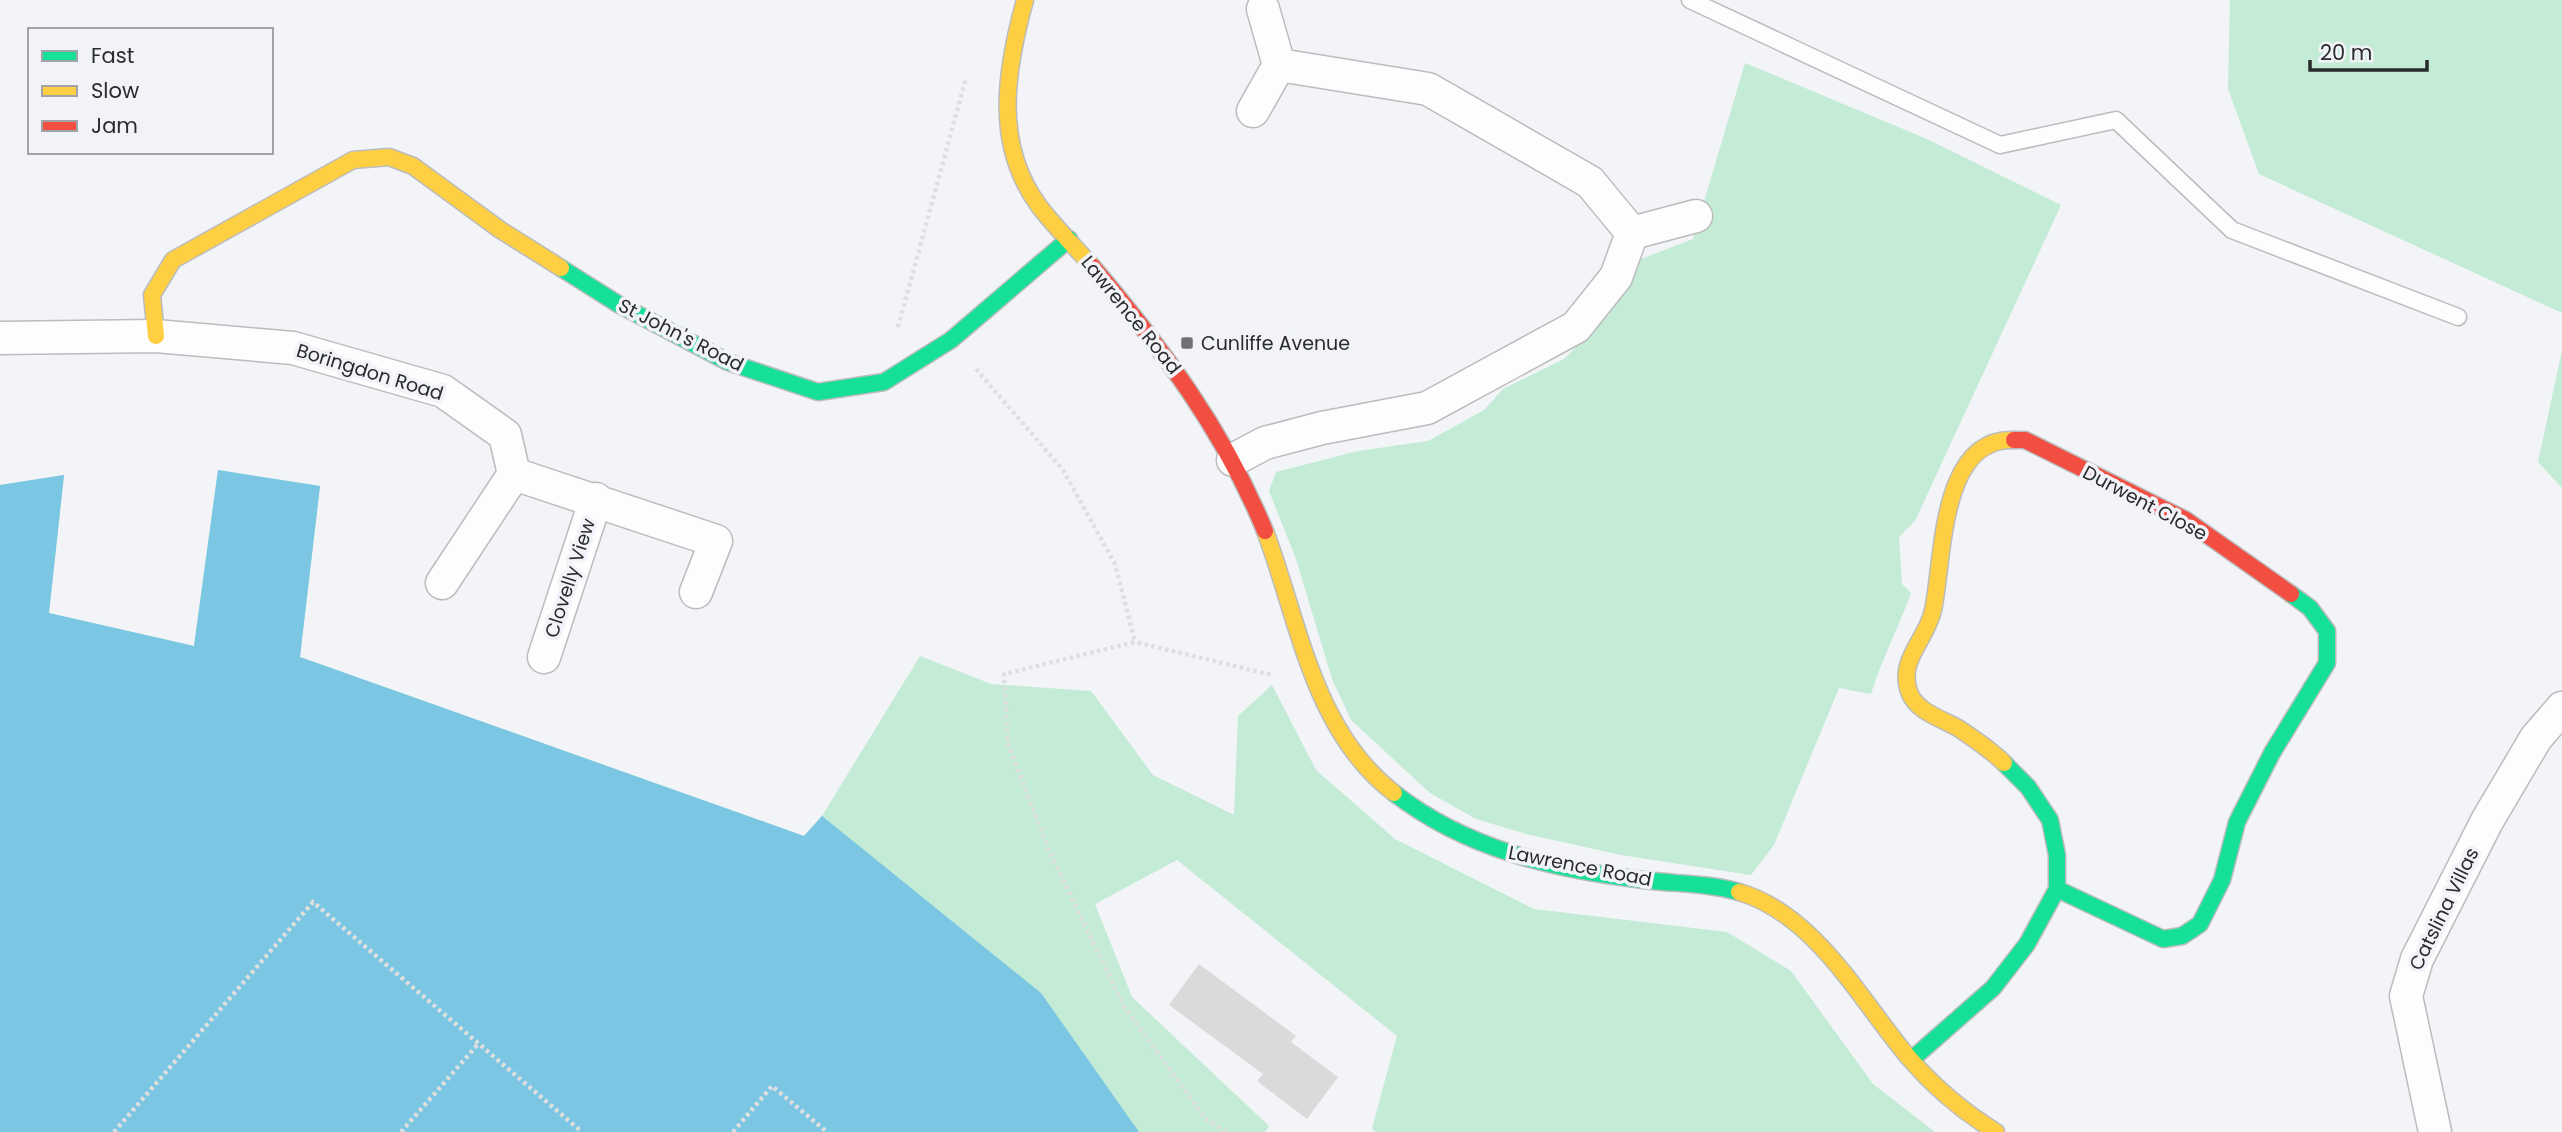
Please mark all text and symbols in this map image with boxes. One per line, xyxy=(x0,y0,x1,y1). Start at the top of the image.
legend xyxy=(28,28,273,154)
scale bar xyxy=(2310,28,2427,72)
text: 20 m xyxy=(2320,38,2373,67)
text: Fast xyxy=(91,41,134,70)
text: Slow xyxy=(91,76,139,105)
text: Jam xyxy=(91,111,138,140)
street label: Lawrence Road xyxy=(1075,250,1187,380)
street label: St John's Road xyxy=(614,292,748,378)
place label: Cunliffe Avenue xyxy=(1201,330,1350,357)
marker: Cunliffe Avenue xyxy=(1179,335,1195,351)
street label: Boringdon Road xyxy=(293,337,447,407)
street label: Durwent Close xyxy=(2078,459,2212,547)
street label: Clovelly View xyxy=(538,514,602,641)
street label: Lawrence Road xyxy=(1506,839,1654,893)
street label: Catslina Villas xyxy=(2403,843,2485,975)

